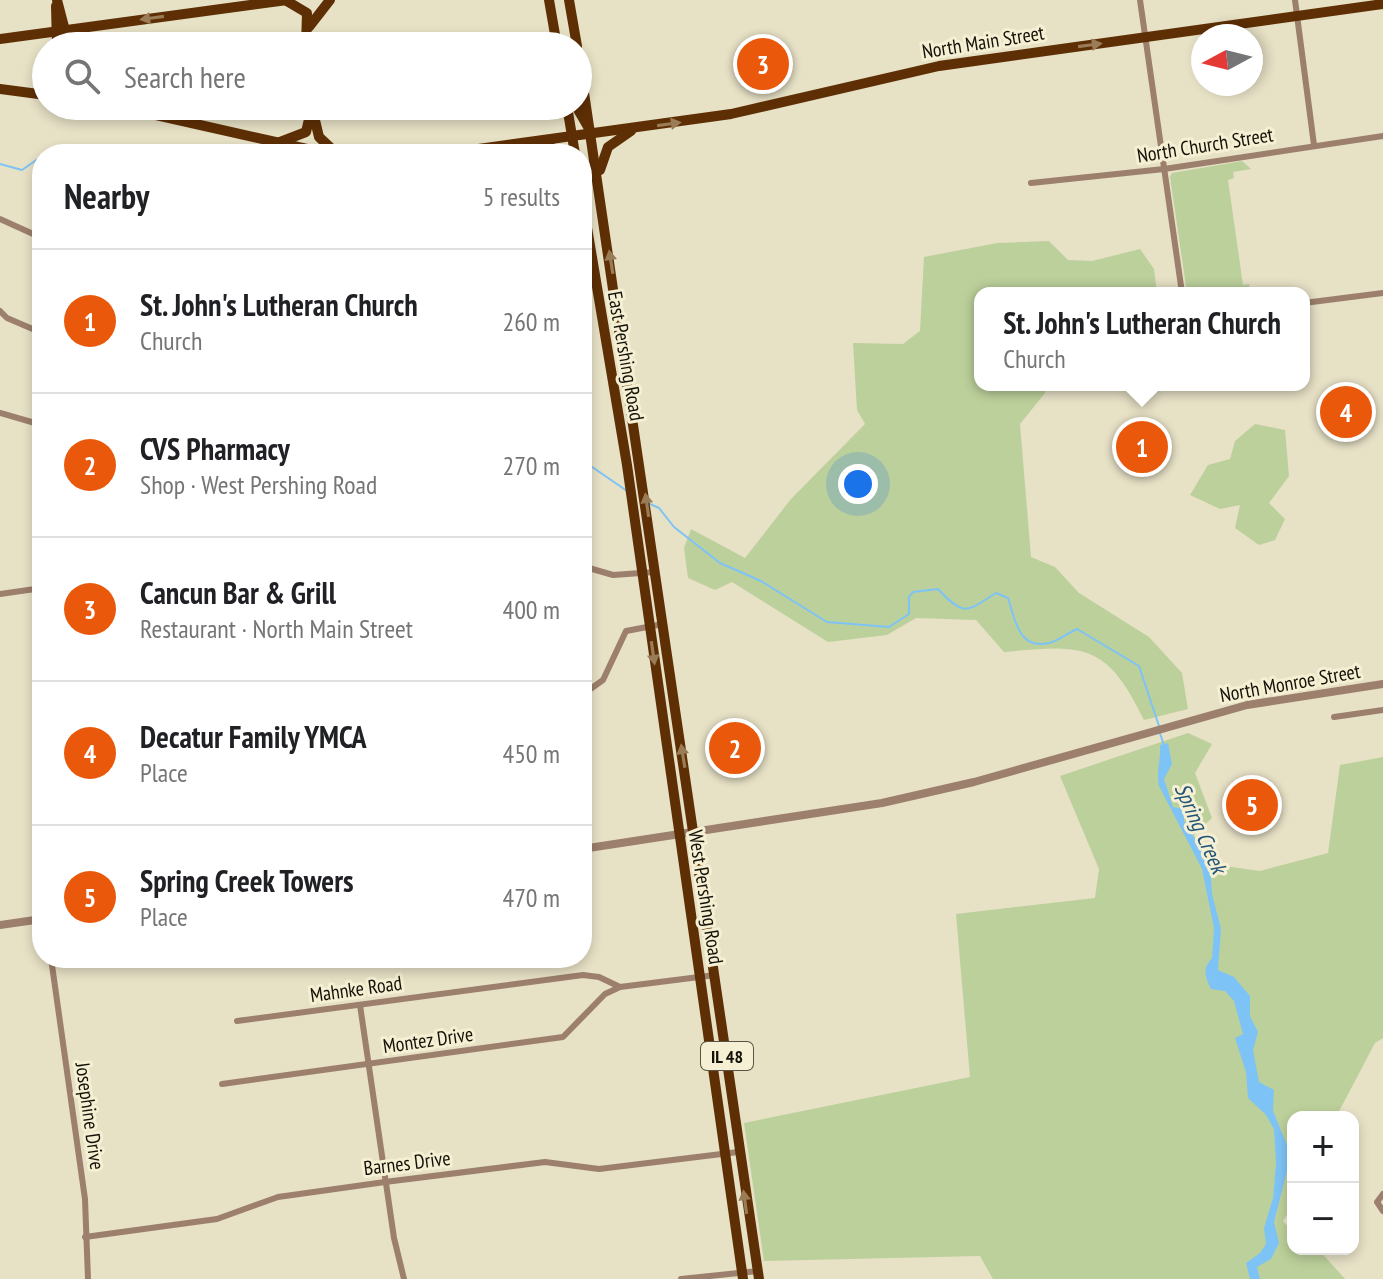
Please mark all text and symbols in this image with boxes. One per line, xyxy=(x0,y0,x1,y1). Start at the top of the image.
one-way arrow xyxy=(140,12,165,25)
street label: North Main Street xyxy=(920,19,1046,64)
north arrow xyxy=(1191,24,1263,96)
search box xyxy=(32,32,592,120)
pin: 3 xyxy=(737,34,789,94)
one-way arrow xyxy=(1078,38,1103,51)
icon: search xyxy=(60,54,104,98)
text: Search here xyxy=(124,57,246,96)
one-way arrow xyxy=(657,117,682,130)
street label: North Church Street xyxy=(1135,121,1275,169)
text: Nearby xyxy=(64,174,149,218)
text: 5 results xyxy=(483,180,560,213)
one-way arrow xyxy=(604,249,617,274)
text: St. John's Lutheran Church xyxy=(140,285,418,324)
popup xyxy=(974,287,1310,391)
street label: East Pershing Road xyxy=(602,289,650,423)
text: St. John's Lutheran Church xyxy=(1003,303,1281,342)
text: 1 xyxy=(84,305,96,338)
text: 260 m xyxy=(502,305,560,338)
text: Church xyxy=(140,324,202,357)
text: Church xyxy=(1003,342,1066,375)
pin: 4 xyxy=(1320,382,1372,442)
pin: 1 xyxy=(1116,417,1168,477)
text: CVS Pharmacy xyxy=(140,429,290,468)
text: 2 xyxy=(84,449,96,482)
text: 270 m xyxy=(502,449,560,482)
your location xyxy=(838,464,878,504)
text: Shop · West Pershing Road xyxy=(140,468,377,501)
one-way arrow xyxy=(640,492,653,517)
text: Cancun Bar & Grill xyxy=(140,573,336,612)
text: 3 xyxy=(84,593,96,626)
text: 400 m xyxy=(502,593,560,626)
text: Restaurant · North Main Street xyxy=(140,612,413,645)
one-way arrow xyxy=(647,640,660,665)
street label: North Monroe Street xyxy=(1218,658,1363,708)
text: Decatur Family YMCA xyxy=(140,717,367,756)
pin: 2 xyxy=(709,718,761,778)
text: 4 xyxy=(84,737,96,770)
text: 450 m xyxy=(502,737,560,770)
one-way arrow xyxy=(676,743,689,768)
text: Place xyxy=(140,756,188,789)
pin: 5 xyxy=(1226,775,1278,835)
water label: Spring Creek xyxy=(1169,778,1234,880)
street label: West Pershing Road xyxy=(683,828,729,966)
text: Spring Creek Towers xyxy=(140,861,353,900)
text: 5 xyxy=(84,881,96,914)
text: 470 m xyxy=(502,881,560,914)
text: Place xyxy=(140,900,188,933)
street label: Mahnke Road xyxy=(308,970,404,1008)
street label: Montez Drive xyxy=(381,1021,475,1059)
road number: IL 48 xyxy=(701,1042,753,1070)
street label: Josephine Drive xyxy=(69,1060,110,1171)
map controls xyxy=(1287,1111,1359,1255)
button: + xyxy=(1287,1111,1359,1183)
street label: Barnes Drive xyxy=(362,1145,452,1181)
button: − xyxy=(1287,1183,1359,1255)
one-way arrow xyxy=(738,1189,751,1214)

